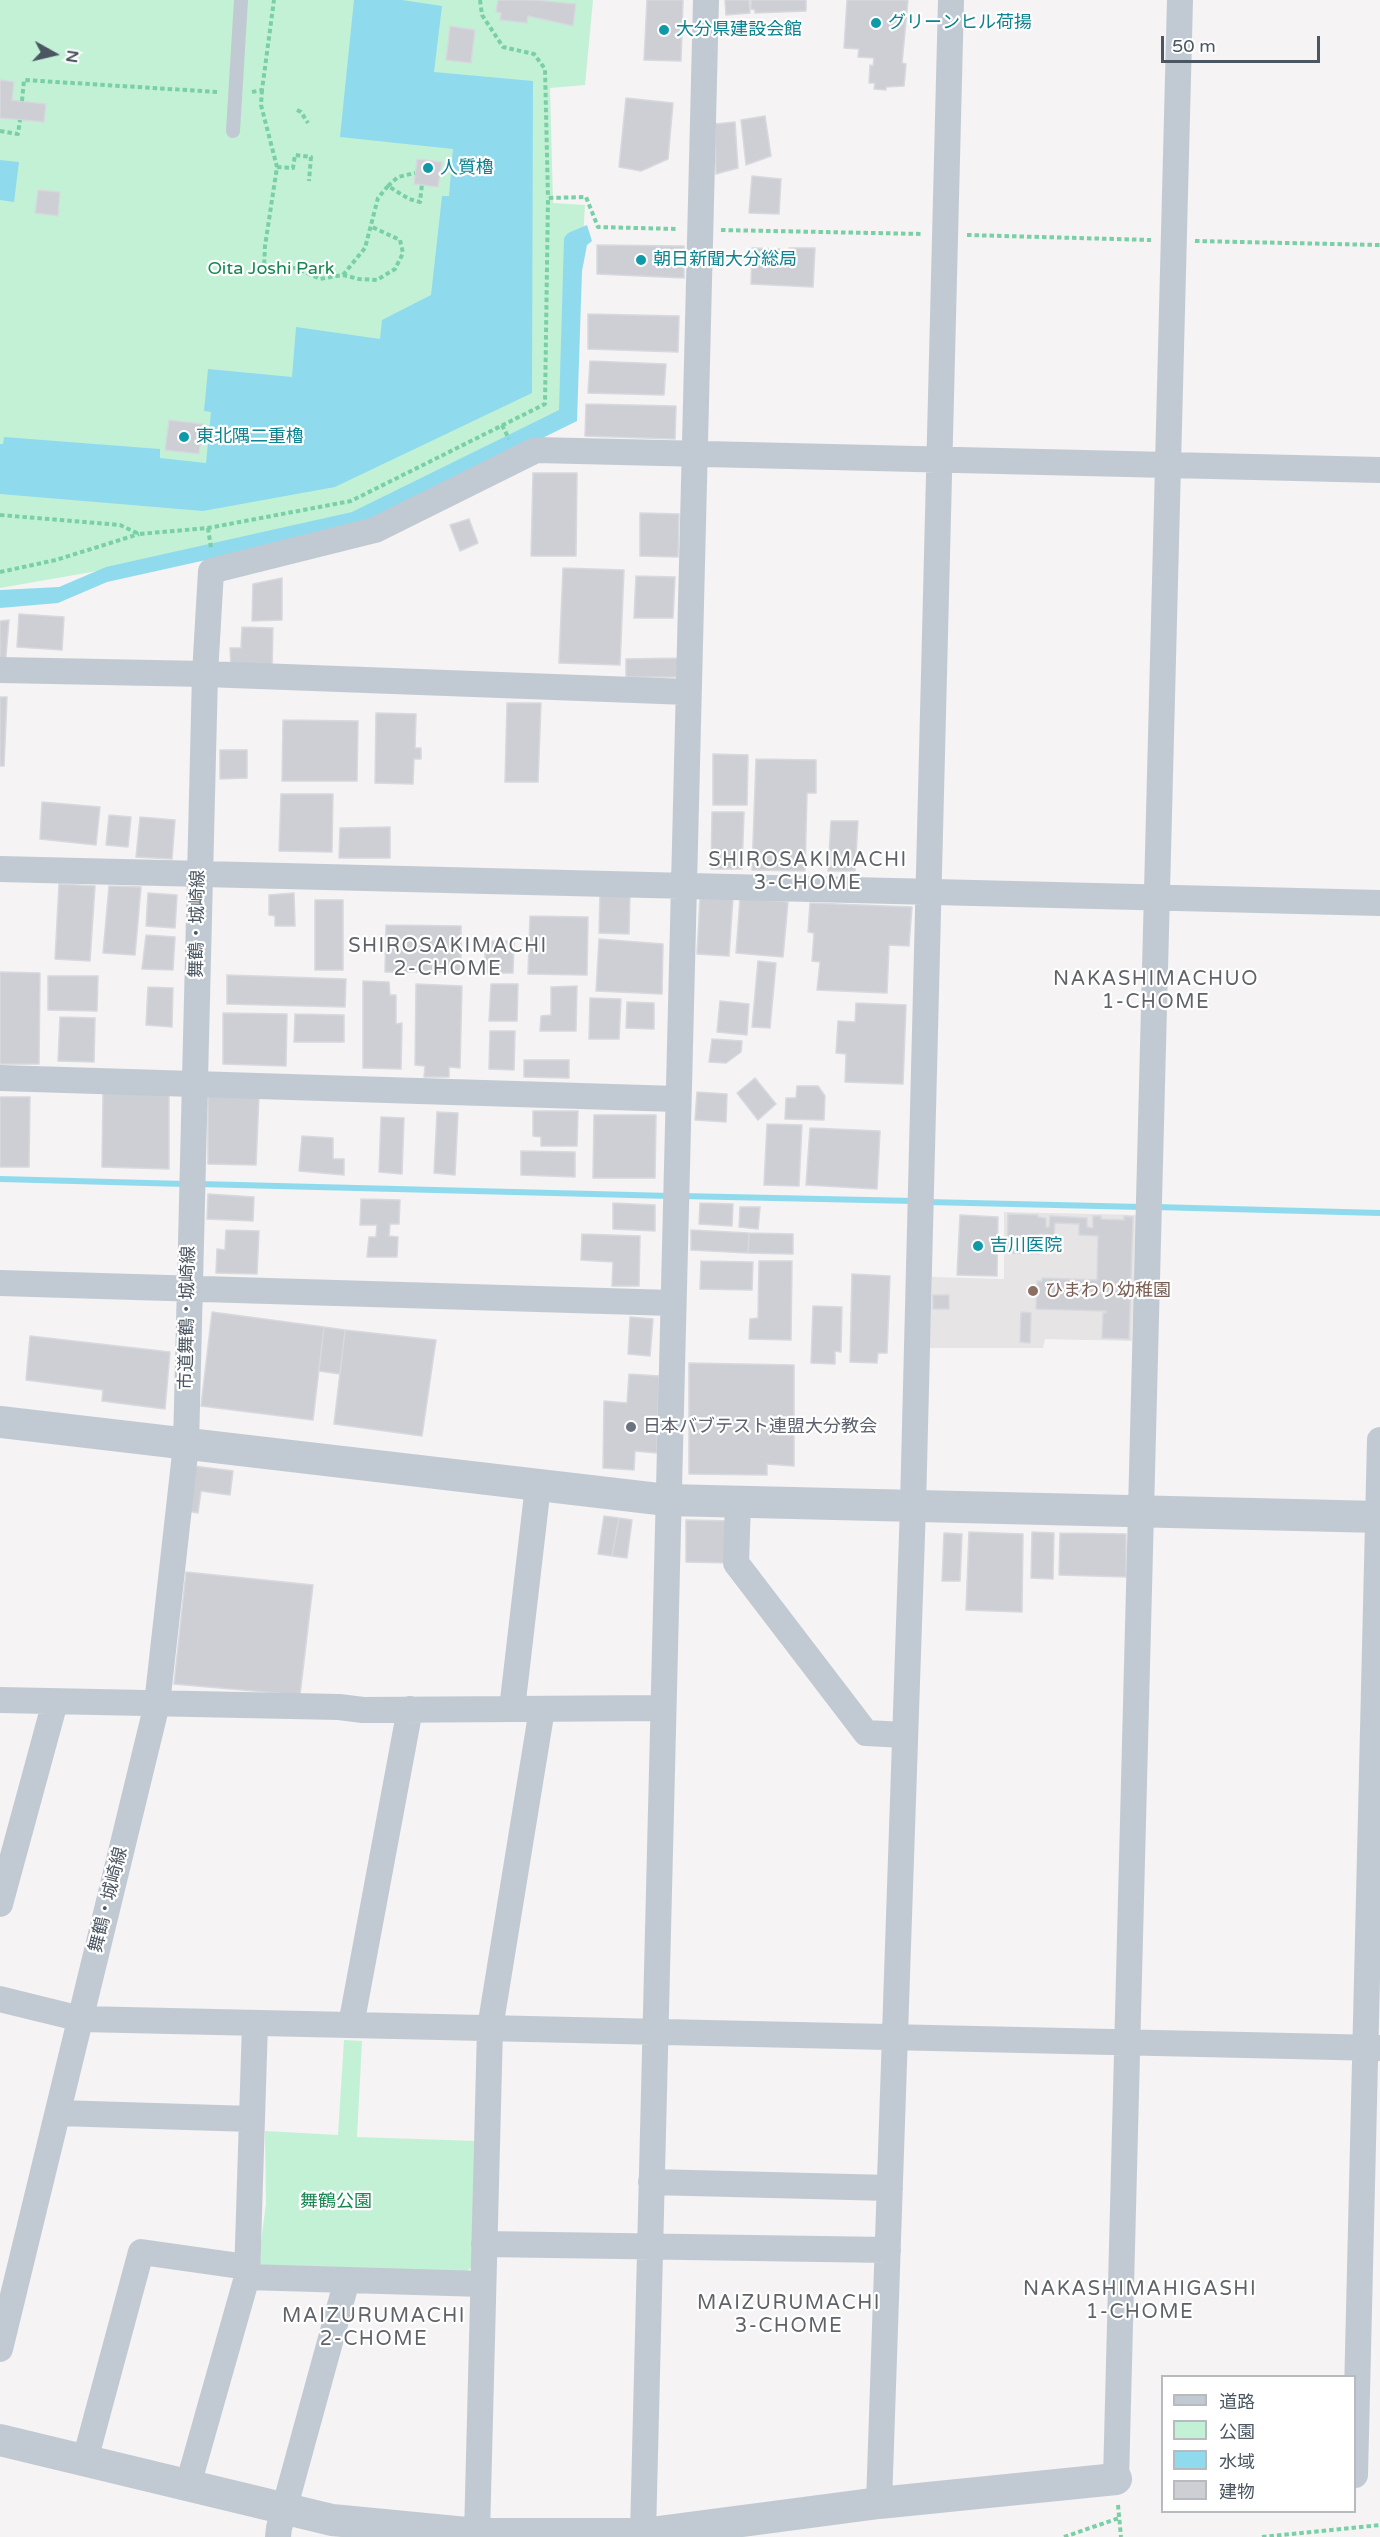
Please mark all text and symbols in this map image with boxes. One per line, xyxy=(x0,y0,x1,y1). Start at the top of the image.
place label: グリーンヒル荷揚 xyxy=(888,12,1032,34)
marker: グリーンヒル荷揚 xyxy=(869,16,883,30)
place label: 大分県建設会館 xyxy=(676,19,802,41)
marker: 大分県建設会館 xyxy=(657,23,671,37)
north arrow xyxy=(24,24,84,84)
scale bar xyxy=(1164,24,1323,62)
text: 50 m xyxy=(1172,35,1216,57)
text: N xyxy=(61,49,83,64)
place label: 人質櫓 xyxy=(440,157,494,179)
marker: 人質櫓 xyxy=(421,161,435,175)
place label: 朝日新聞大分総局 xyxy=(653,249,797,271)
marker: 朝日新聞大分総局 xyxy=(634,253,648,267)
park label: Oita Joshi Park xyxy=(207,258,335,280)
place label: 東北隅二重櫓 xyxy=(196,426,304,448)
marker: 東北隅二重櫓 xyxy=(177,430,191,444)
district label: SHIROSAKIMACHI 3-CHOME xyxy=(708,849,908,896)
street label: 舞鶴・城崎線 xyxy=(186,870,210,978)
district label: SHIROSAKIMACHI 2-CHOME xyxy=(348,935,548,982)
district label: NAKASHIMACHUO 1-CHOME xyxy=(1053,968,1259,1015)
place label: 吉川医院 xyxy=(990,1235,1062,1257)
marker: 吉川医院 xyxy=(971,1239,985,1253)
street label: 市道舞鶴・城崎線 xyxy=(176,1246,200,1390)
place label: ひまわり幼稚園 xyxy=(1045,1280,1171,1302)
marker: ひまわり幼稚園 xyxy=(1026,1284,1040,1298)
place label: 日本バブテスト連盟大分教会 xyxy=(643,1416,877,1438)
marker: 日本バブテスト連盟大分教会 xyxy=(624,1420,638,1434)
street label: 舞鶴・城崎線 xyxy=(85,1845,133,1955)
park label: 舞鶴公園 xyxy=(300,2191,372,2213)
district label: NAKASHIMAHIGASHI 1-CHOME xyxy=(1023,2278,1257,2325)
district label: MAIZURUMACHI 3-CHOME xyxy=(697,2292,881,2339)
district label: MAIZURUMACHI 2-CHOME xyxy=(282,2305,466,2352)
legend xyxy=(1161,2375,1356,2513)
text: 道路 xyxy=(1219,2391,1255,2413)
text: 公園 xyxy=(1219,2421,1255,2443)
text: 水域 xyxy=(1219,2451,1255,2473)
text: 建物 xyxy=(1219,2481,1255,2503)

